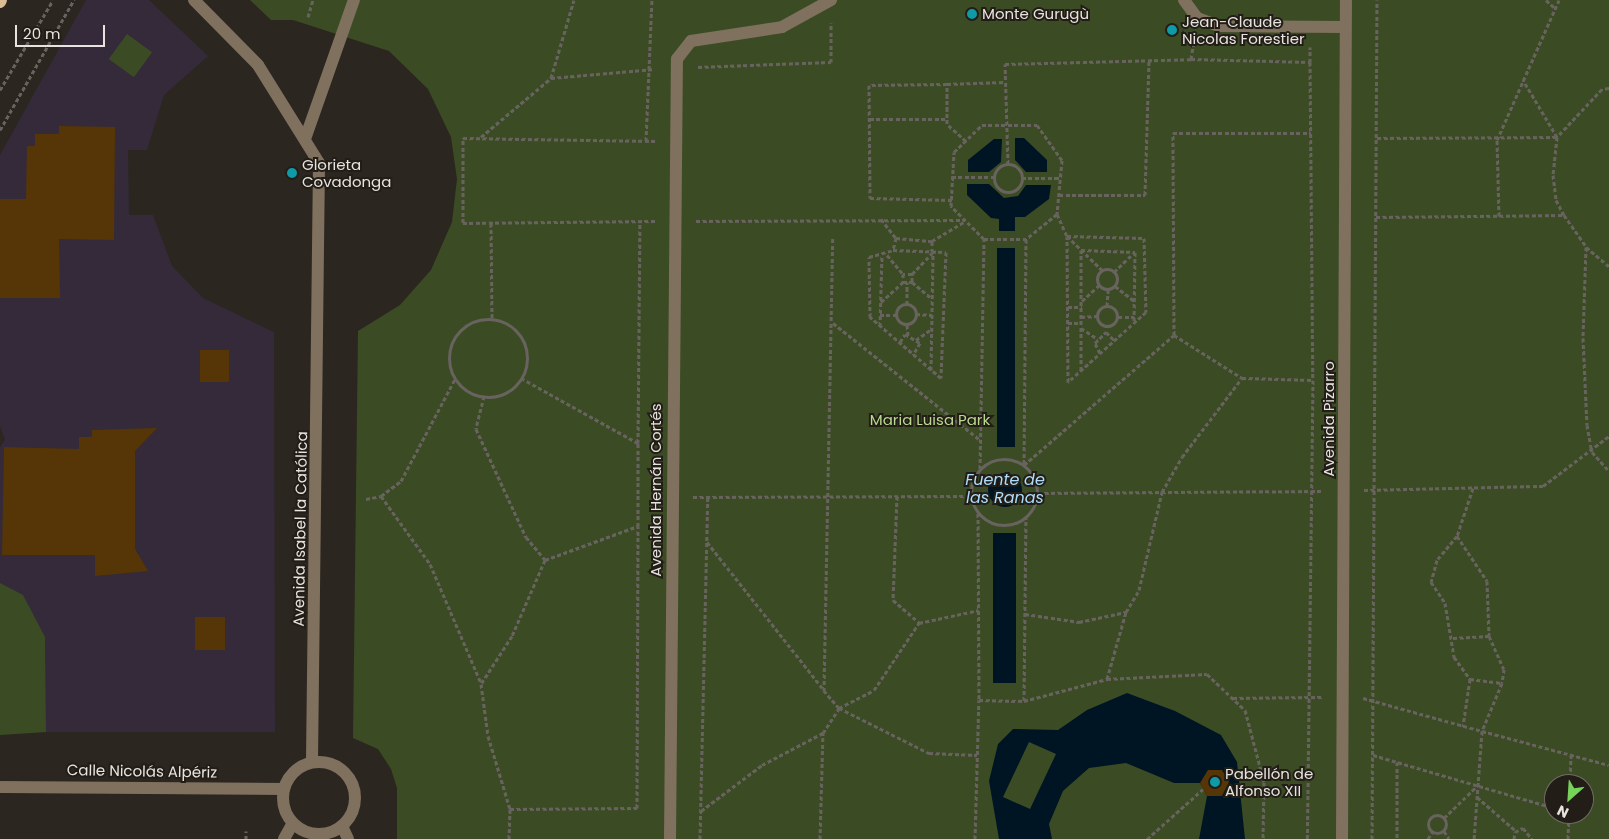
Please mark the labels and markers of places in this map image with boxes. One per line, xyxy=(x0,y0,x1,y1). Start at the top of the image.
place label: Monte Gurugù xyxy=(982,5,1089,23)
marker: Monte Gurugù xyxy=(966,8,978,20)
place label: Jean-Claude Nicolas Forestier xyxy=(1182,12,1305,47)
marker: Jean-Claude Nicolas Forestier xyxy=(1166,24,1178,36)
place label: Glorieta Covadonga xyxy=(302,155,391,190)
marker: Glorieta Covadonga xyxy=(286,167,298,179)
place label: Pabellón de Alfonso XII xyxy=(1225,764,1313,799)
marker: Pabellón de Alfonso XII xyxy=(1209,776,1221,788)

